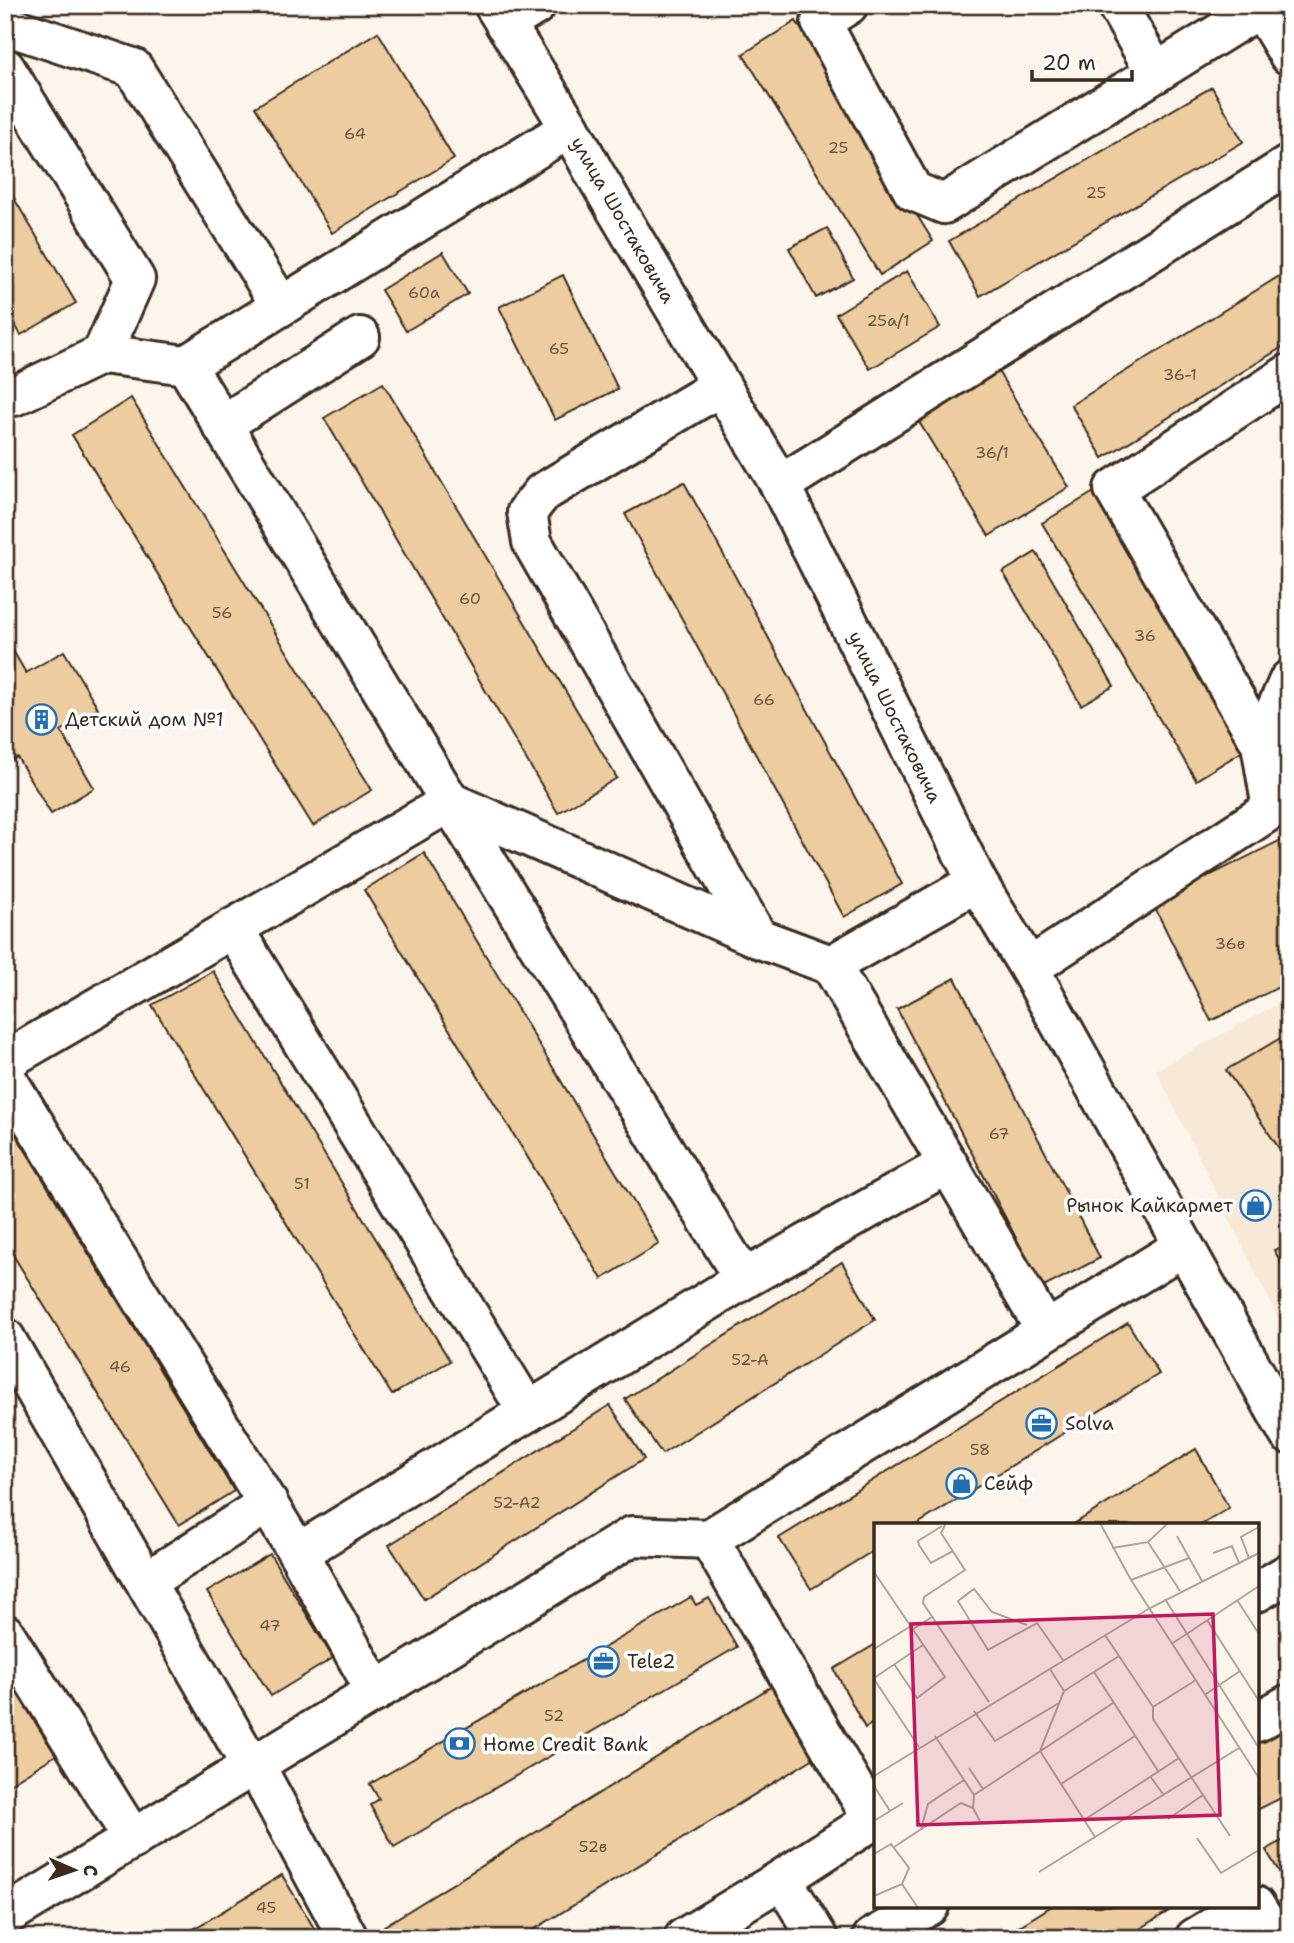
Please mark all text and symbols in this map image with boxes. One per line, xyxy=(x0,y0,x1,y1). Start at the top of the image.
scale bar xyxy=(1032,38,1131,82)
text: 20 m xyxy=(1042,49,1096,77)
house number: 64 xyxy=(344,123,366,144)
street label: улица Шостаковича xyxy=(565,132,681,308)
house number: 25 xyxy=(828,137,848,158)
house number: 25 xyxy=(1086,182,1106,203)
house number: 60а xyxy=(408,282,440,303)
house number: 25а/1 xyxy=(866,310,910,331)
house number: 65 xyxy=(549,338,569,359)
house number: 36-1 xyxy=(1163,364,1197,385)
house number: 36/1 xyxy=(975,442,1009,463)
house number: 60 xyxy=(459,588,481,609)
house number: 56 xyxy=(212,602,232,623)
house number: 36 xyxy=(1134,625,1156,646)
street label: улица Шостаковича xyxy=(842,627,948,807)
house number: 66 xyxy=(753,689,775,710)
building icon: Детский дом №1 xyxy=(25,702,59,736)
place label: Детский дом №1 xyxy=(65,707,224,732)
house number: 36в xyxy=(1215,933,1245,954)
house number: 67 xyxy=(989,1123,1009,1144)
house number: 51 xyxy=(294,1173,310,1194)
shop icon: Рынок Кайкармет xyxy=(1239,1188,1273,1222)
place label: Рынок Кайкармет xyxy=(1066,1193,1233,1218)
house number: 52-А xyxy=(731,1349,769,1370)
house number: 46 xyxy=(109,1356,131,1377)
office icon: Solva xyxy=(1025,1406,1059,1440)
place label: Solva xyxy=(1065,1411,1114,1436)
house number: 58 xyxy=(970,1439,990,1460)
shop icon: Сейф xyxy=(944,1466,978,1500)
place label: Сейф xyxy=(984,1471,1033,1496)
house number: 52-А2 xyxy=(493,1492,541,1513)
inset map xyxy=(874,1523,1259,1908)
house number: 47 xyxy=(259,1615,281,1636)
office icon: Tele2 xyxy=(587,1644,621,1678)
place label: Tele2 xyxy=(627,1649,676,1674)
house number: 52 xyxy=(544,1705,564,1726)
bank icon: Home Credit Bank xyxy=(443,1727,477,1761)
place label: Home Credit Bank xyxy=(483,1732,649,1757)
north arrow xyxy=(38,1834,108,1904)
house number: 52в xyxy=(579,1836,607,1857)
text: С xyxy=(78,1864,103,1877)
house number: 45 xyxy=(256,1897,276,1918)

